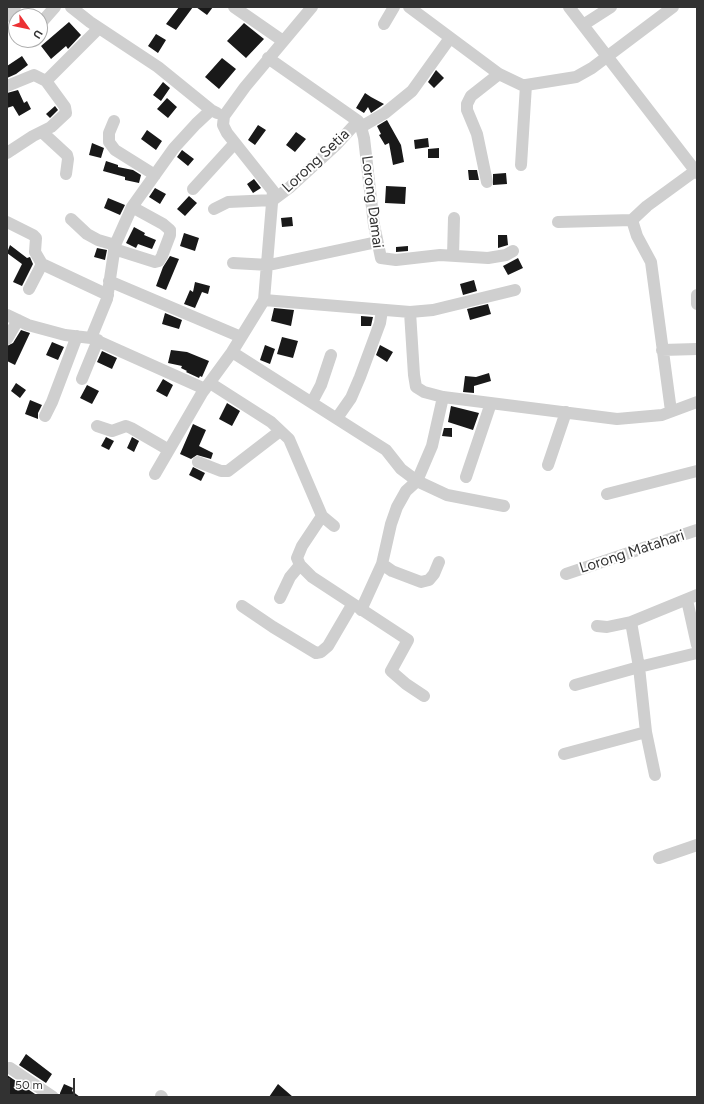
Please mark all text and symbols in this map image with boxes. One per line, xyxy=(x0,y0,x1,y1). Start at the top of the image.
north arrow xyxy=(8,8,48,48)
text: U xyxy=(30,27,45,41)
street label: Lorong Setia xyxy=(279,125,353,197)
street label: Lorong Damai xyxy=(357,155,387,249)
street label: Lorong Matahari xyxy=(577,527,687,577)
scale bar xyxy=(10,1070,77,1096)
text: 50 m xyxy=(15,1078,43,1092)

